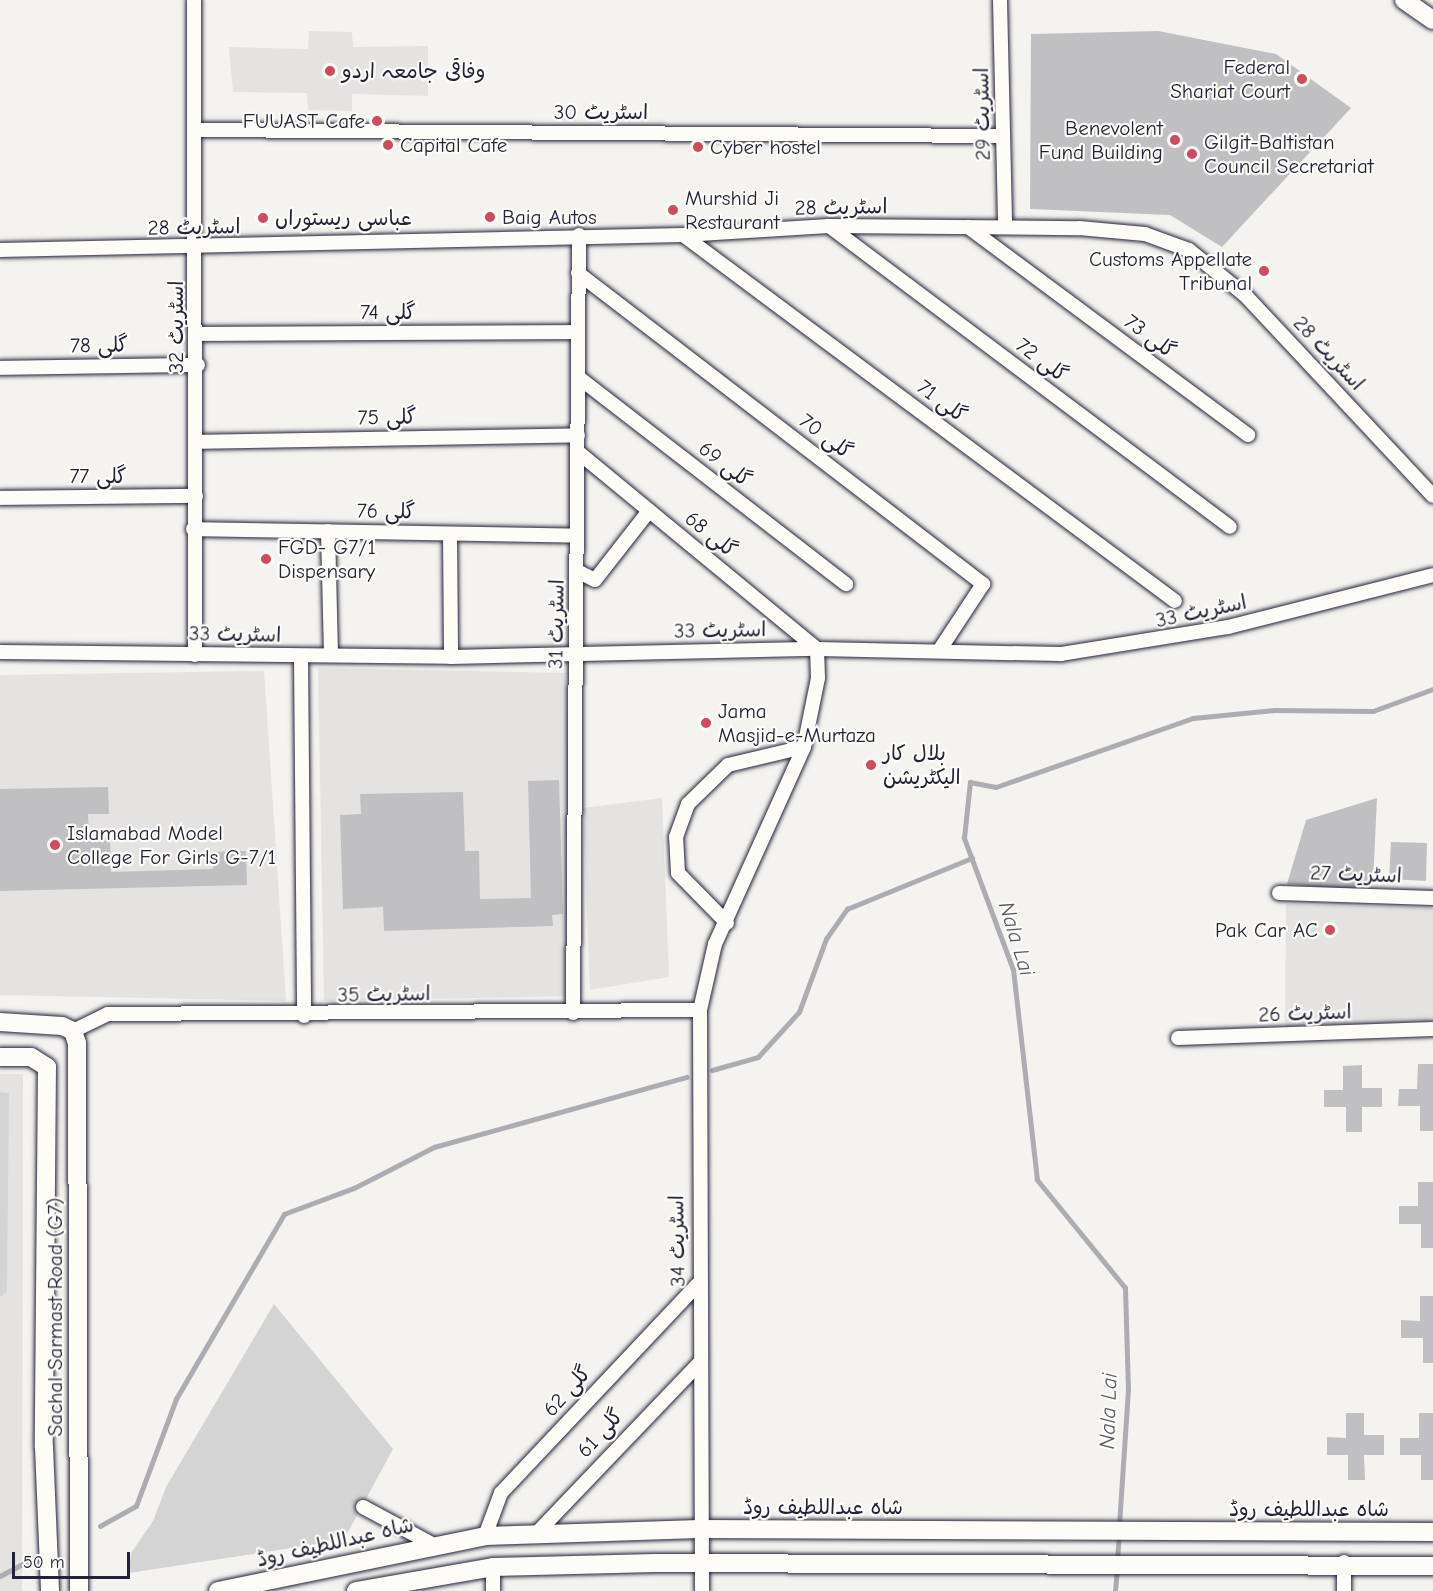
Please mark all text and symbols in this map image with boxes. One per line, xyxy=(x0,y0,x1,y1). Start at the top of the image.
place label: Federal Shariat Court xyxy=(1170,54,1290,104)
place label: وفاقی جامعہ اردو xyxy=(342,58,485,84)
marker: وفاقی جامعہ اردو xyxy=(323,64,337,78)
street label: اسٹریٹ 29 xyxy=(969,67,995,161)
marker: Federal Shariat Court xyxy=(1295,72,1309,86)
street label: اسٹریٹ 30 xyxy=(554,99,648,125)
place label: FUUAST Cafe xyxy=(243,108,365,134)
marker: FUUAST Cafe xyxy=(370,114,384,128)
place label: Benevolent Fund Building xyxy=(1039,115,1163,165)
place label: Gilgit-Baltistan Council Secretariat xyxy=(1204,129,1374,179)
place label: Capital Cafe xyxy=(400,132,507,158)
marker: Benevolent Fund Building xyxy=(1168,133,1182,147)
place label: Cyber hostel xyxy=(710,134,821,160)
marker: Capital Cafe xyxy=(381,138,395,152)
marker: Cyber hostel xyxy=(691,140,705,154)
marker: Gilgit-Baltistan Council Secretariat xyxy=(1185,147,1199,161)
place label: Murshid Ji Restaurant xyxy=(685,185,780,235)
street label: اسٹریٹ 28 xyxy=(794,194,888,220)
marker: Murshid Ji Restaurant xyxy=(666,203,680,217)
place label: Baig Autos xyxy=(502,204,597,230)
place label: عباسی ریستوراں xyxy=(275,205,412,231)
marker: Baig Autos xyxy=(483,210,497,224)
marker: عباسی ریستوراں xyxy=(256,211,270,225)
street label: اسٹریٹ 28 xyxy=(147,214,241,240)
place label: Customs Appellate Tribunal xyxy=(1089,246,1252,296)
marker: Customs Appellate Tribunal xyxy=(1257,264,1271,278)
street label: اسٹریٹ 32 xyxy=(163,281,189,373)
street label: گلی 74 xyxy=(360,299,416,325)
street label: گلی 73 xyxy=(1119,309,1181,363)
street label: اسٹریٹ 28 xyxy=(1288,310,1370,396)
street label: گلی 78 xyxy=(70,332,128,358)
street label: گلی 72 xyxy=(1011,332,1073,388)
street label: گلی 71 xyxy=(912,374,972,428)
street label: گلی 75 xyxy=(357,404,417,430)
street label: گلی 70 xyxy=(794,408,858,464)
street label: گلی 69 xyxy=(694,436,756,492)
street label: گلی 77 xyxy=(69,463,127,489)
street label: گلی 76 xyxy=(357,498,415,524)
street label: گلی 68 xyxy=(680,505,742,563)
place label: FGD- G7/1 Dispensary xyxy=(278,534,376,584)
marker: FGD- G7/1 Dispensary xyxy=(259,552,273,566)
street label: اسٹریٹ 31 xyxy=(543,579,569,669)
street label: اسٹریٹ 33 xyxy=(1153,589,1249,633)
street label: اسٹریٹ 33 xyxy=(674,617,766,643)
street label: اسٹریٹ 33 xyxy=(189,621,281,647)
place label: Jama Masjid-e-Murtaza xyxy=(718,698,876,748)
marker: Jama Masjid-e-Murtaza xyxy=(699,716,713,730)
place label: بلال کار الیکٹریشن xyxy=(883,740,961,790)
marker: بلال کار الیکٹریشن xyxy=(864,758,878,772)
place label: Islamabad Model College For Girls G-7/1 xyxy=(67,820,276,870)
marker: Islamabad Model College For Girls G-7/1 xyxy=(48,838,62,852)
street label: اسٹریٹ 27 xyxy=(1310,860,1402,888)
water label: Nala Lai xyxy=(992,899,1040,979)
place label: Pak Car AC xyxy=(1215,917,1318,943)
marker: Pak Car AC xyxy=(1323,923,1337,937)
street label: اسٹریٹ 35 xyxy=(337,981,431,1007)
street label: اسٹریٹ 26 xyxy=(1258,999,1352,1027)
street label: اسٹریٹ 34 xyxy=(664,1195,690,1287)
street label: Sachal Sarmast Road (G7) xyxy=(42,1198,68,1436)
street label: گلی 62 xyxy=(538,1360,596,1422)
water label: Nala Lai xyxy=(1094,1372,1124,1450)
street label: گلی 61 xyxy=(572,1403,628,1463)
street label: شاہ عبداللطیف روڈ xyxy=(743,1494,903,1520)
street label: شاہ عبداللطیف روڈ xyxy=(1229,1496,1389,1522)
street label: شاہ عبداللطیف روڈ xyxy=(254,1512,416,1572)
scale bar xyxy=(15,1540,134,1578)
text: 50 m xyxy=(23,1552,65,1573)

